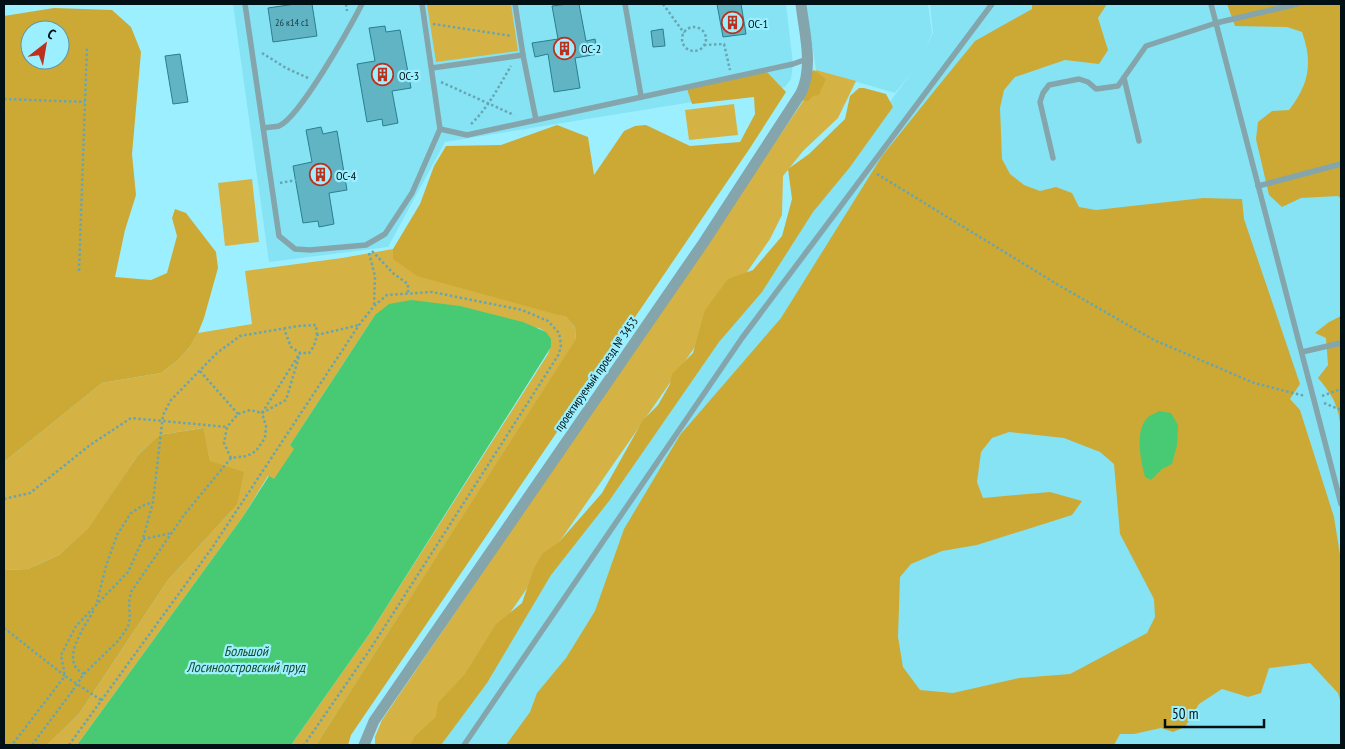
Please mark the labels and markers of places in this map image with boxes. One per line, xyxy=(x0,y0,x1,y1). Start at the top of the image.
building icon: ОС-1 xyxy=(720,11,744,35)
place label: ОС-1 xyxy=(748,16,768,31)
building icon: ОС-2 xyxy=(553,36,577,60)
place label: ОС-2 xyxy=(581,41,601,56)
building icon: ОС-3 xyxy=(371,63,395,87)
place label: ОС-3 xyxy=(399,68,419,83)
building icon: ОС-4 xyxy=(308,163,332,187)
place label: ОС-4 xyxy=(336,168,357,183)

